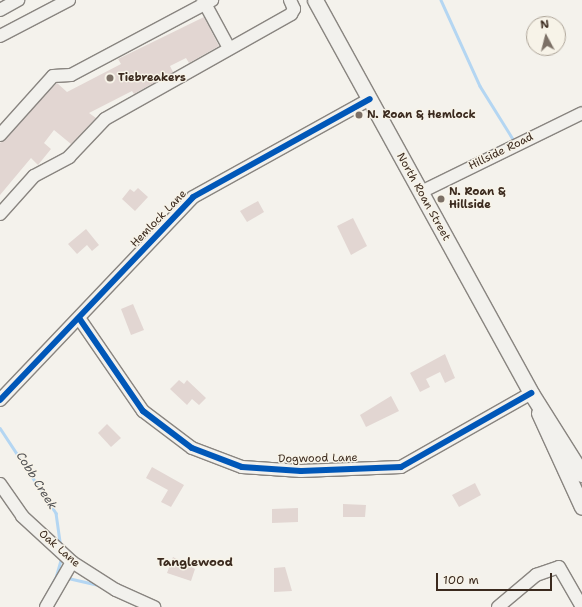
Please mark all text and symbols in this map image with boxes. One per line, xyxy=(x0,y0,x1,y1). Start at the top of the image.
north arrow xyxy=(526,16,566,56)
text: N xyxy=(539,17,550,33)
place label: Tiebreakers xyxy=(118,71,186,85)
marker: Tiebreakers xyxy=(105,73,115,83)
place label: N. Roan & Hemlock xyxy=(367,108,476,122)
marker: N. Roan & Hemlock xyxy=(354,110,364,120)
street label: Hillside Road xyxy=(467,131,535,173)
street label: North Roan Street xyxy=(393,151,453,243)
place label: N. Roan & Hillside xyxy=(449,186,506,212)
street label: Hemlock Lane xyxy=(128,188,190,250)
marker: N. Roan & Hillside xyxy=(436,194,446,204)
water label: Cobb Creek xyxy=(13,450,59,512)
street label: Dogwood Lane xyxy=(278,452,358,466)
street label: Oak Lane xyxy=(36,527,82,571)
district label: Tanglewood xyxy=(157,556,233,570)
scale bar xyxy=(438,565,554,591)
text: 100 m xyxy=(443,572,479,588)

